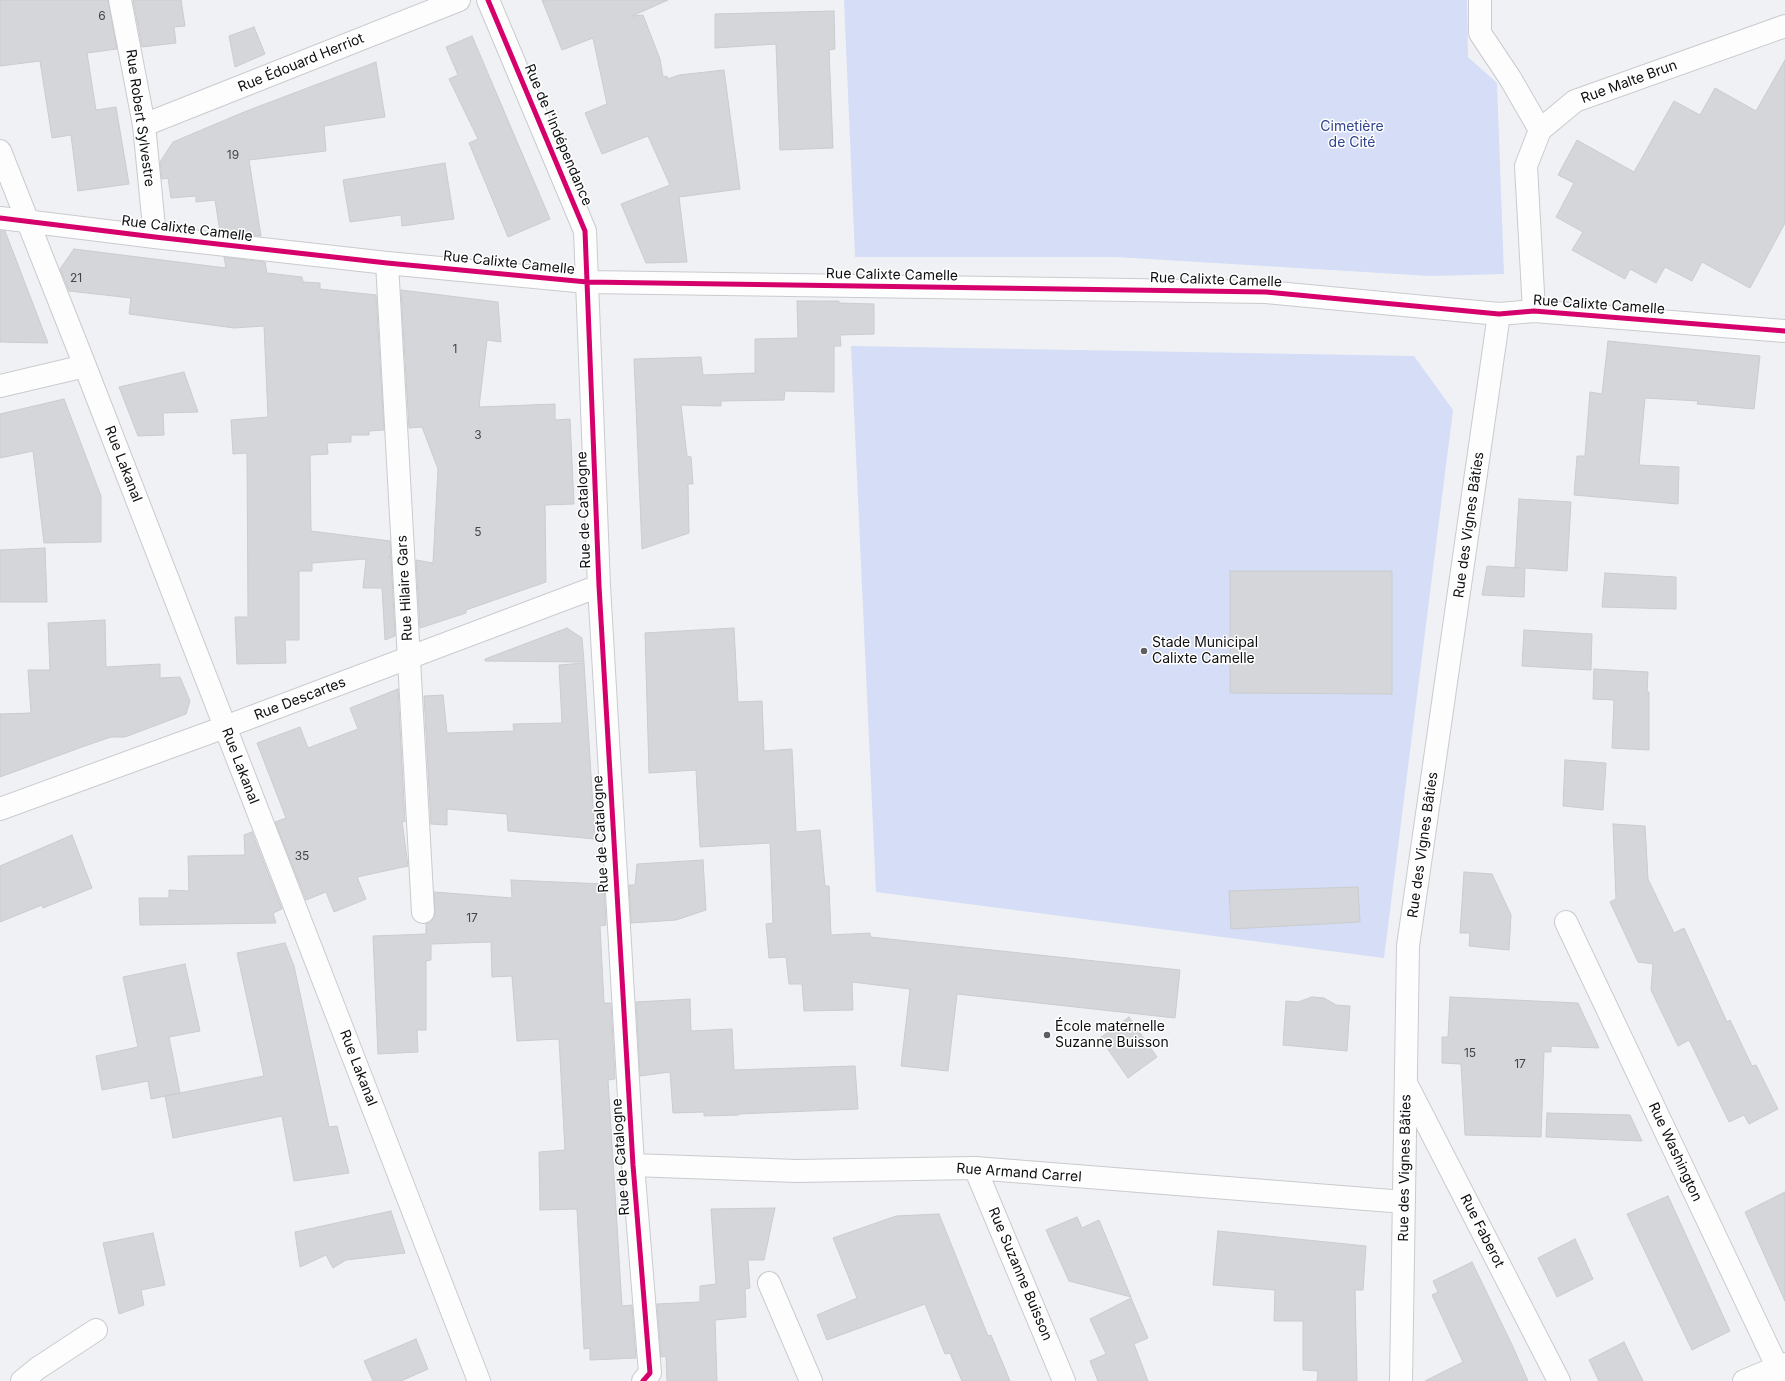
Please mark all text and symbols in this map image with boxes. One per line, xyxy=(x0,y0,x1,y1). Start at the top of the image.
house number: 6 xyxy=(98,9,106,23)
street label: Rue Édouard Herriot xyxy=(236,30,366,96)
street label: Rue Robert Sylvestre xyxy=(122,48,158,188)
street label: Rue Malte Brun xyxy=(1579,57,1679,107)
street label: Rue de l'Indépendance xyxy=(521,62,595,208)
park label: Cimetière de Cité xyxy=(1320,119,1384,152)
house number: 19 xyxy=(227,148,239,162)
street label: Rue Calixte Camelle xyxy=(120,213,254,245)
street label: Rue Calixte Camelle xyxy=(442,248,576,278)
street label: Rue Calixte Camelle xyxy=(826,265,958,285)
street label: Rue Calixte Camelle xyxy=(1150,269,1282,291)
house number: 21 xyxy=(70,271,82,285)
street label: Rue Calixte Camelle xyxy=(1532,292,1666,318)
house number: 1 xyxy=(453,342,457,356)
street label: Rue Lakanal xyxy=(101,424,145,504)
house number: 3 xyxy=(474,428,482,442)
street label: Rue de Catalogne xyxy=(574,451,594,569)
street label: Rue des Vignes Bâties xyxy=(1450,451,1488,599)
house number: 5 xyxy=(474,525,482,539)
street label: Rue Hilaire Gars xyxy=(394,535,416,641)
place label: Stade Municipal Calixte Camelle xyxy=(1152,635,1258,668)
marker: Stade Municipal Calixte Camelle xyxy=(1139,646,1149,656)
street label: Rue Descartes xyxy=(252,674,348,724)
street label: Rue Lakanal xyxy=(218,726,262,806)
street label: Rue des Vignes Bâties xyxy=(1404,771,1442,919)
street label: Rue de Catalogne xyxy=(590,775,612,893)
house number: 35 xyxy=(295,849,309,863)
house number: 17 xyxy=(466,911,478,925)
place label: École maternelle Suzanne Buisson xyxy=(1055,1019,1169,1052)
street label: Rue Lakanal xyxy=(336,1028,380,1108)
marker: École maternelle Suzanne Buisson xyxy=(1042,1030,1052,1040)
house number: 15 xyxy=(1464,1046,1476,1060)
house number: 17 xyxy=(1514,1057,1526,1071)
street label: Rue des Vignes Bâties xyxy=(1395,1094,1415,1242)
street label: Rue de Catalogne xyxy=(609,1098,633,1216)
street label: Rue Washington xyxy=(1645,1100,1705,1204)
street label: Rue Armand Carrel xyxy=(956,1160,1082,1186)
street label: Rue Faberot xyxy=(1456,1192,1508,1270)
street label: Rue Suzanne Buisson xyxy=(984,1205,1056,1343)

